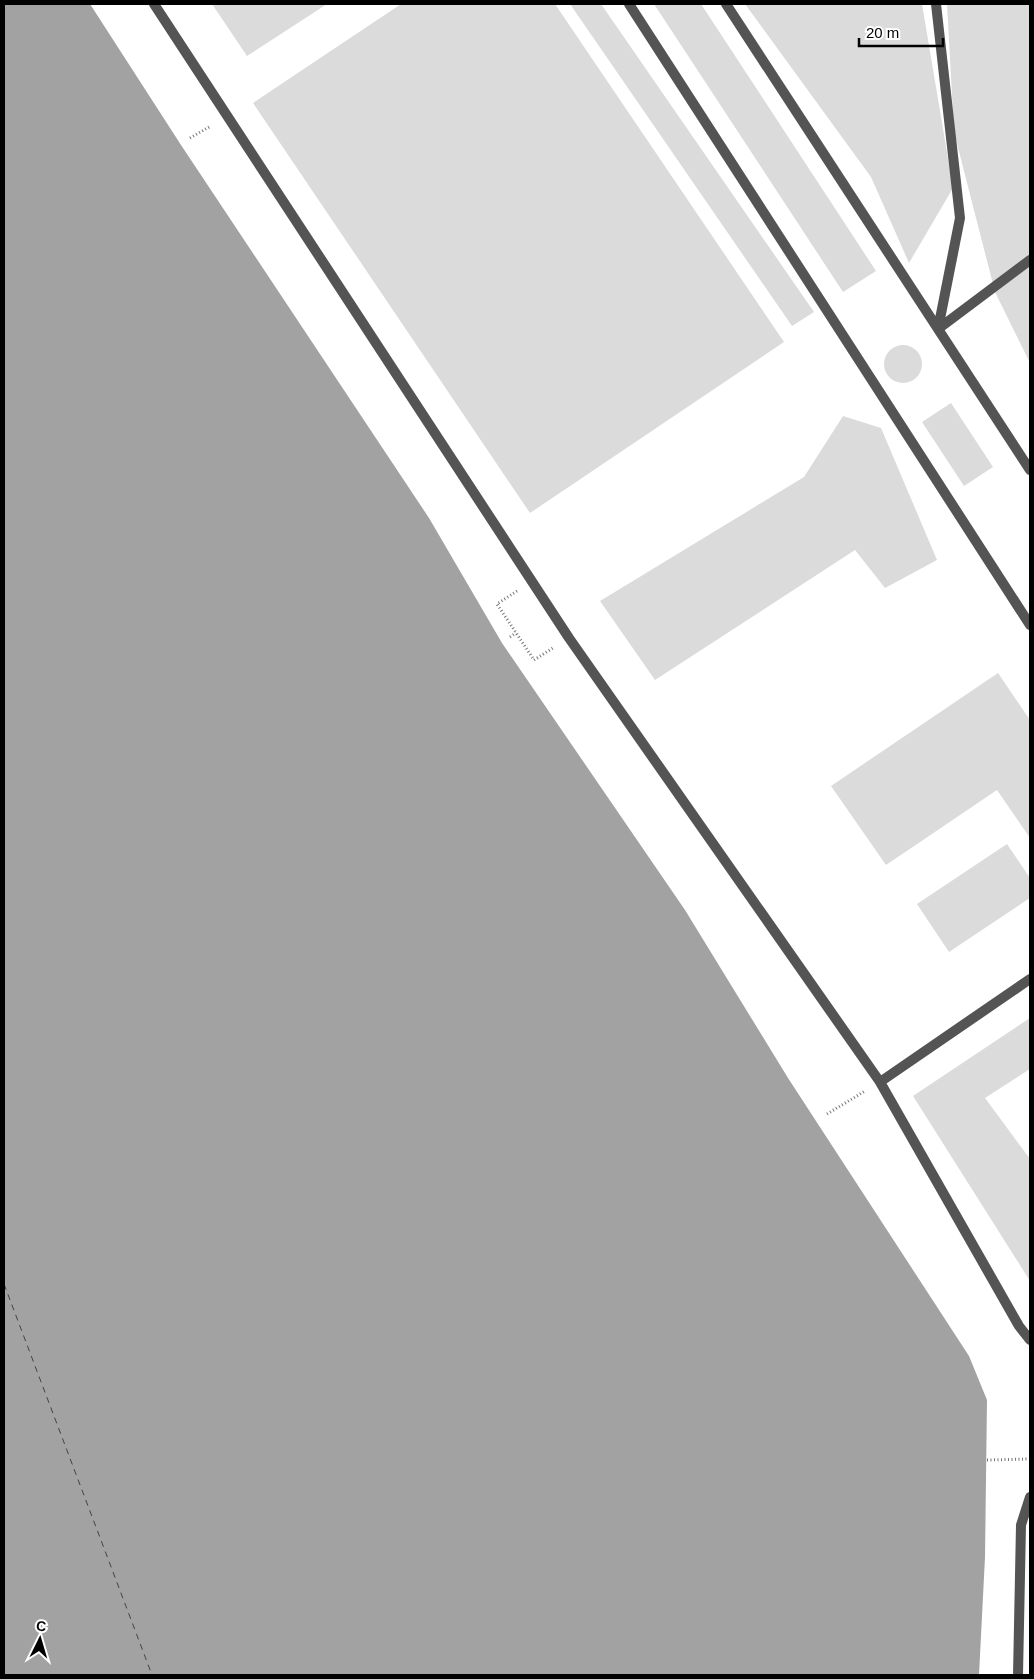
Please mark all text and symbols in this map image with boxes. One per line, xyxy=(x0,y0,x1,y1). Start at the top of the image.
scale bar xyxy=(859,15,943,47)
text: 20 m xyxy=(866,24,899,41)
north arrow xyxy=(15,1614,65,1664)
text: С xyxy=(35,1618,47,1634)

